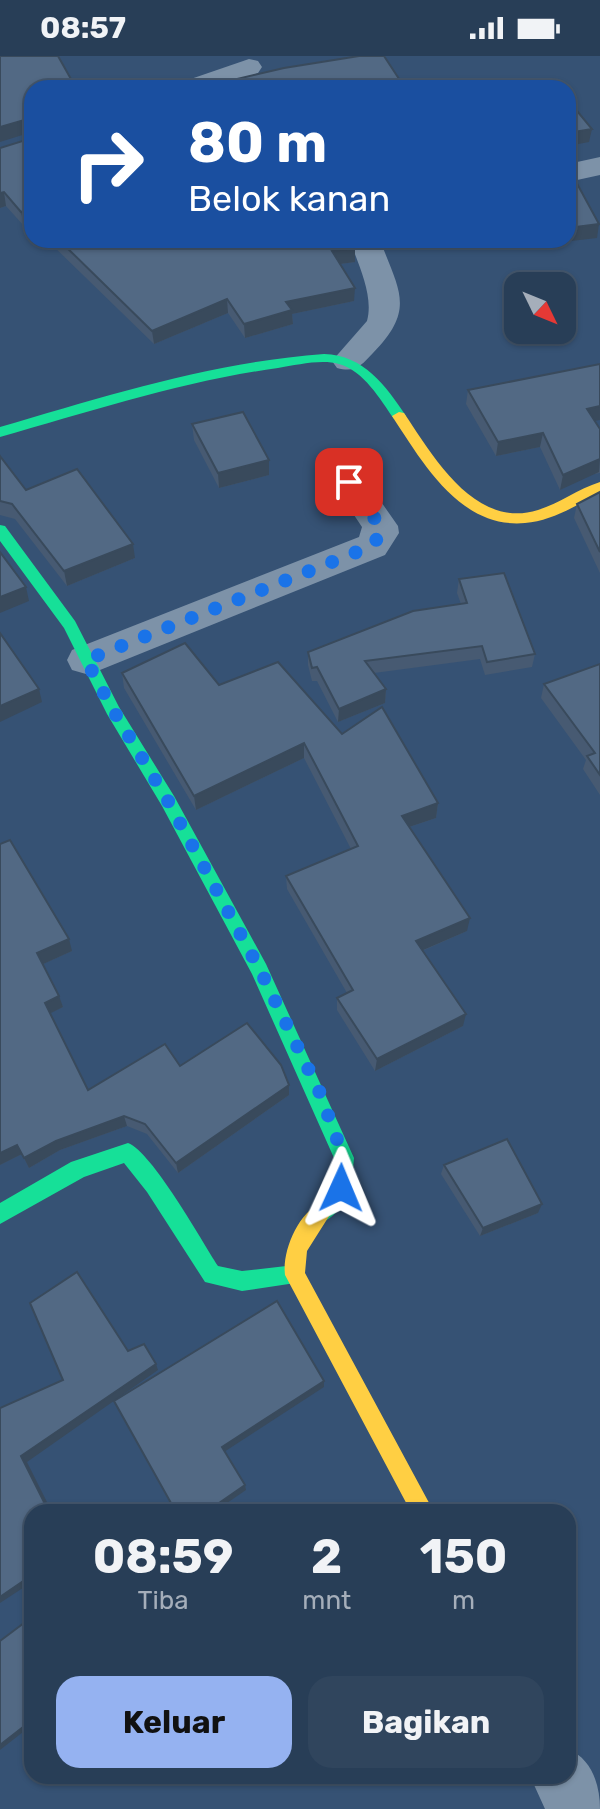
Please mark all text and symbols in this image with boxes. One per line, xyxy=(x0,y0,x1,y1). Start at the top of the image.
text: 08:57 xyxy=(40,10,126,46)
text: 80 m xyxy=(188,110,327,176)
icon: right xyxy=(56,112,160,216)
text: Belok kanan xyxy=(188,177,390,220)
north arrow xyxy=(504,272,576,344)
map controls xyxy=(504,272,576,344)
pin xyxy=(315,448,383,516)
icon: arrive xyxy=(327,460,371,504)
position arrow xyxy=(299,1146,383,1230)
text: 08:59 xyxy=(93,1528,234,1585)
text: 2 xyxy=(311,1528,342,1585)
text: 150 xyxy=(420,1528,507,1585)
text: Tiba xyxy=(138,1585,189,1616)
text: mnt xyxy=(302,1585,351,1616)
text: m xyxy=(452,1585,475,1616)
button: Keluar xyxy=(56,1676,292,1768)
button: Bagikan xyxy=(308,1676,544,1768)

